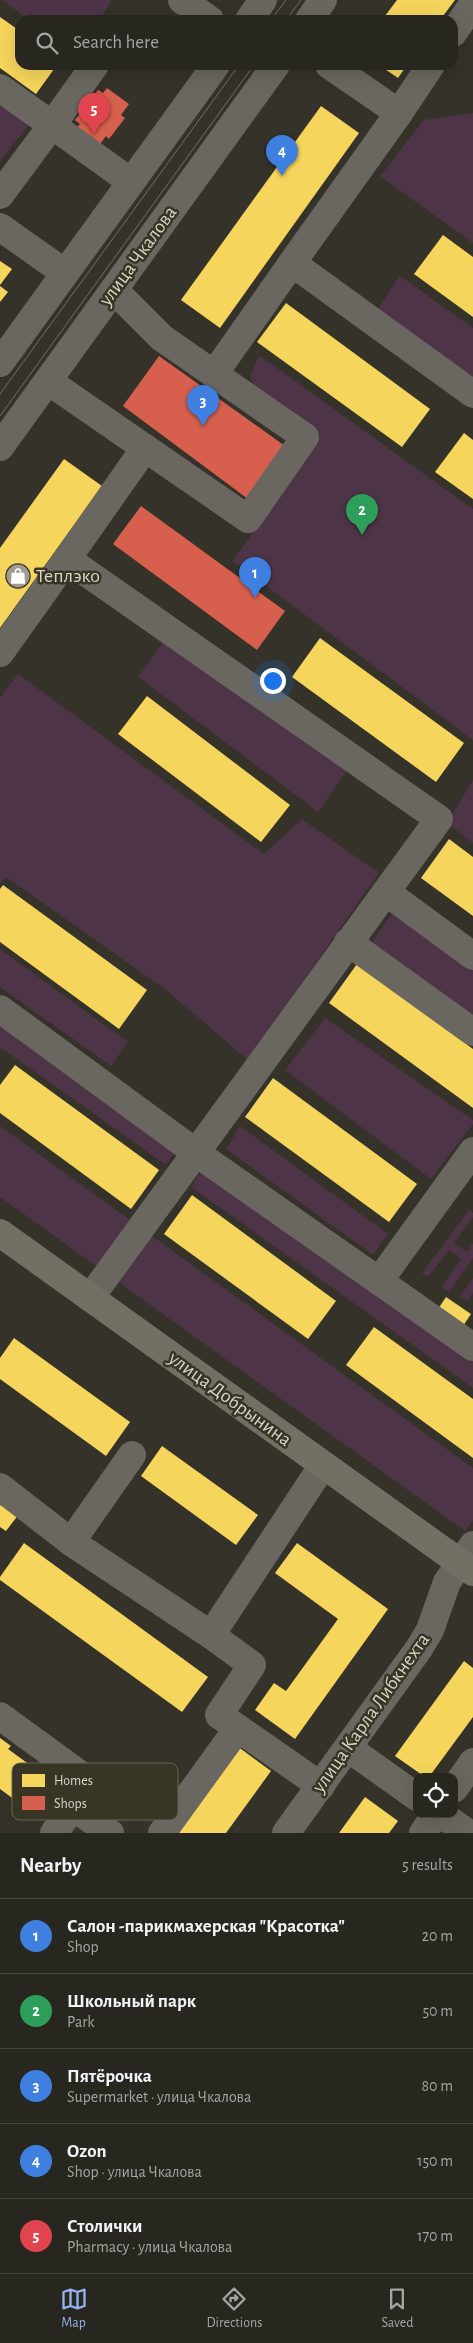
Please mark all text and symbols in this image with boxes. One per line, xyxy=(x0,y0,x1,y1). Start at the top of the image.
search box xyxy=(15,15,458,70)
icon: search xyxy=(33,29,61,57)
text: Search here xyxy=(73,33,159,52)
pin: 5 xyxy=(78,93,110,134)
pin: 4 xyxy=(266,135,298,176)
street label: улица Чкалова xyxy=(95,203,181,310)
pin: 3 xyxy=(187,385,219,426)
pin: 2 xyxy=(346,494,378,535)
pin: 1 xyxy=(239,557,271,598)
shop icon: Теплэко xyxy=(5,563,31,589)
place label: Теплэко xyxy=(36,566,100,586)
your location xyxy=(260,668,286,694)
street label: улица Добрынина xyxy=(164,1347,295,1450)
street label: улица Карла Либкнехта xyxy=(308,1630,433,1797)
legend xyxy=(12,1763,178,1820)
map controls xyxy=(413,1773,458,1818)
button: locate xyxy=(413,1773,458,1818)
text: Homes xyxy=(54,1774,93,1788)
text: Shops xyxy=(54,1797,87,1811)
text: Nearby xyxy=(20,1855,81,1876)
text: 5 results xyxy=(402,1857,453,1873)
text: Салон -парикмахерская "Красотка" xyxy=(67,1917,345,1936)
text: 1 xyxy=(33,1928,39,1944)
text: 20 m xyxy=(422,1928,453,1944)
text: Shop xyxy=(67,1939,99,1955)
text: Школьный парк xyxy=(67,1992,196,2011)
text: 2 xyxy=(32,2003,40,2019)
text: 50 m xyxy=(422,2003,453,2019)
text: Park xyxy=(67,2014,95,2030)
text: Пятёрочка xyxy=(67,2067,152,2086)
text: 3 xyxy=(33,2078,39,2094)
text: 80 m xyxy=(422,2078,453,2094)
text: Supermarket · улица Чкалова xyxy=(67,2089,251,2105)
text: Ozon xyxy=(67,2142,106,2161)
text: 4 xyxy=(32,2153,40,2169)
text: 150 m xyxy=(417,2153,453,2169)
text: Shop · улица Чкалова xyxy=(67,2164,202,2180)
text: Столички xyxy=(67,2217,143,2236)
text: 5 xyxy=(33,2228,39,2244)
text: 170 m xyxy=(417,2228,453,2244)
text: Pharmacy · улица Чкалова xyxy=(67,2239,232,2255)
tab: Map xyxy=(60,2285,88,2332)
tab: Directions xyxy=(207,2285,262,2332)
tab: Saved xyxy=(381,2285,413,2332)

